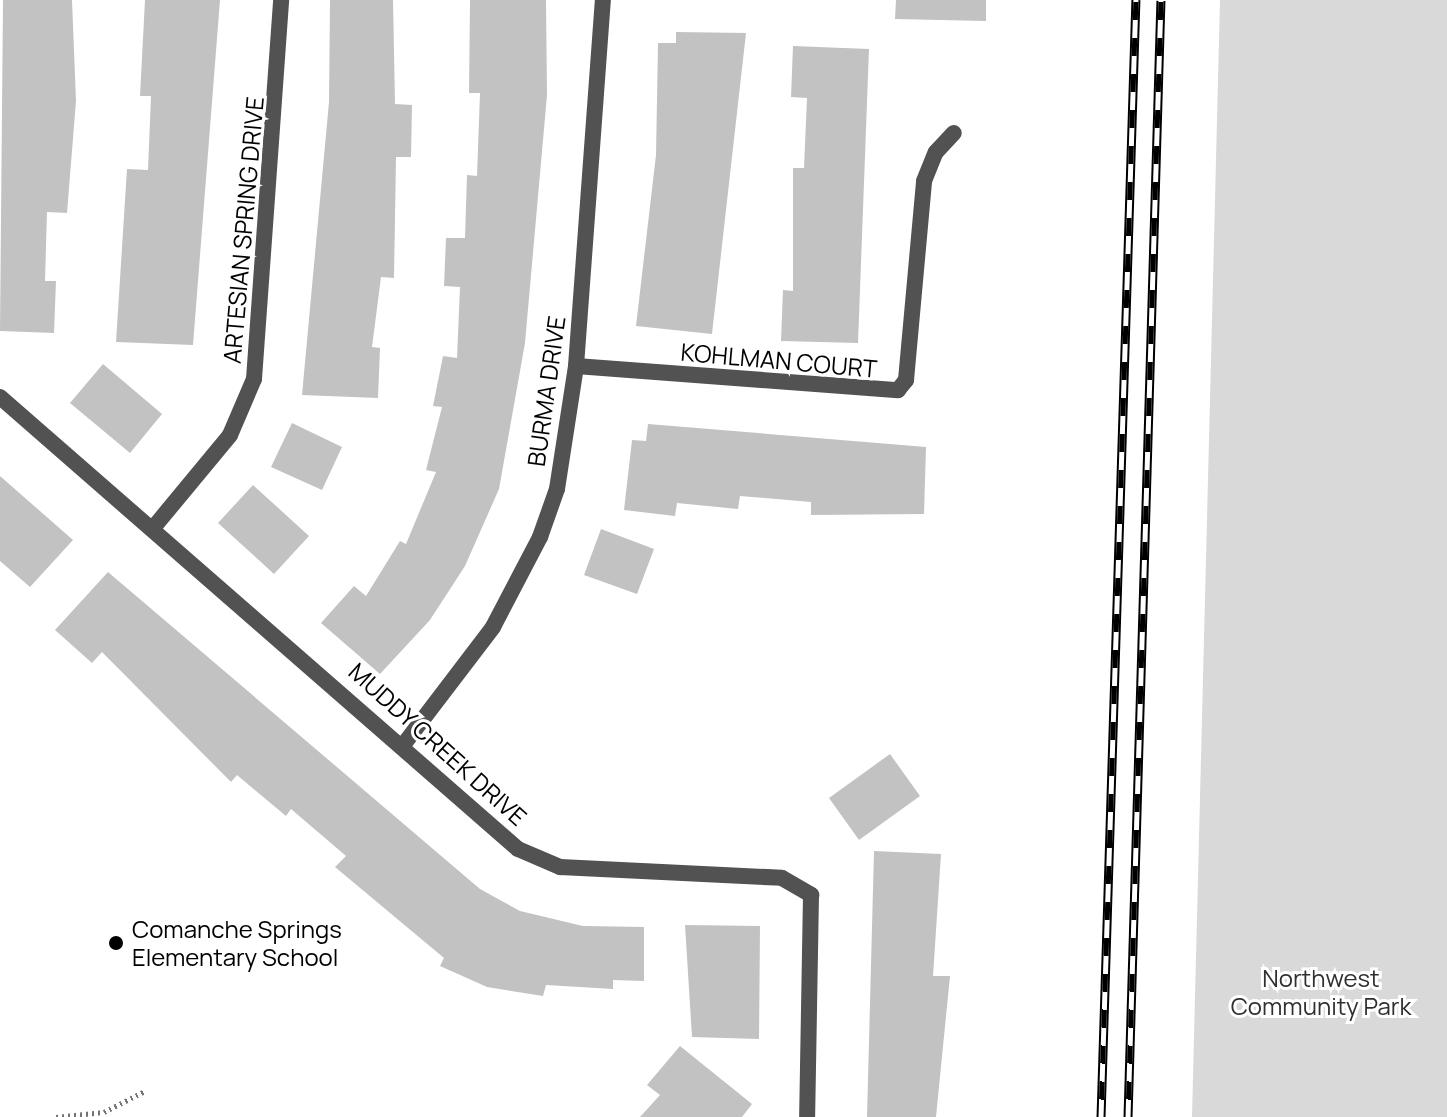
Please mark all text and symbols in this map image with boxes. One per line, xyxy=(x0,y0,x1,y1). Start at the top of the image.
street label: ARTESIAN SPRING DRIVE xyxy=(217,95,269,365)
street label: BURMA DRIVE xyxy=(521,314,571,468)
street label: KOHLMAN COURT xyxy=(680,337,878,383)
street label: MUDDY CREEK DRIVE xyxy=(343,656,533,832)
place label: Comanche Springs Elementary School xyxy=(132,915,342,971)
marker: Comanche Springs Elementary School xyxy=(107,934,125,952)
park label: Northwest Community Park xyxy=(1231,964,1411,1020)

